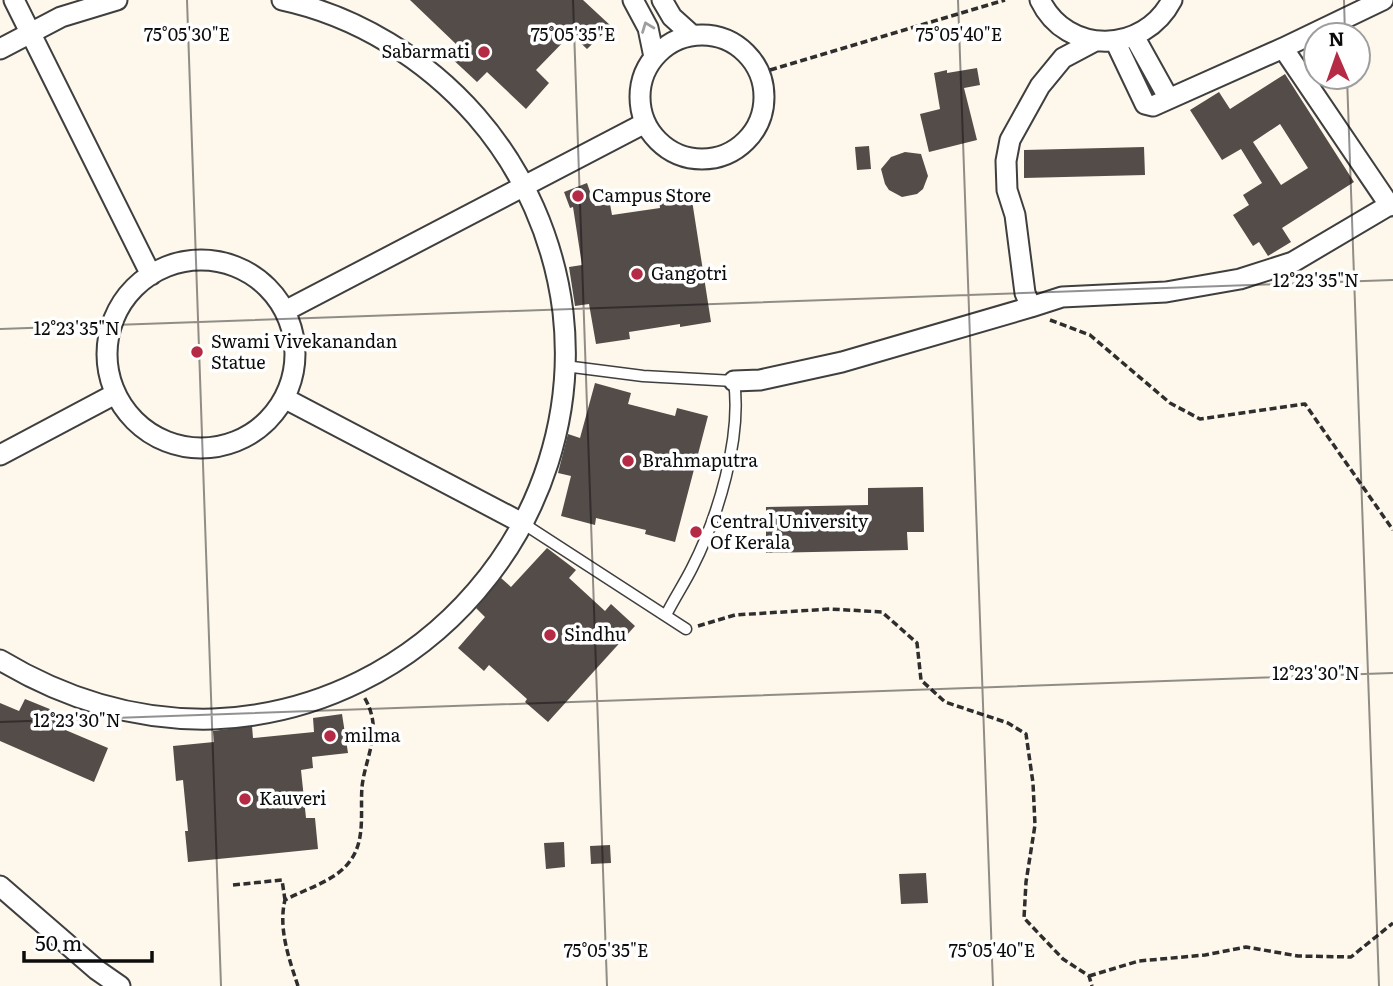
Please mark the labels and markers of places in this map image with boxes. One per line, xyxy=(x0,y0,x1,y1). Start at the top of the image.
place label: Sabarmati xyxy=(381,37,470,64)
marker: Sabarmati xyxy=(476,44,492,60)
place label: Campus Store xyxy=(592,181,711,208)
marker: Campus Store xyxy=(570,188,586,204)
place label: Gangotri xyxy=(651,259,727,286)
marker: Gangotri xyxy=(629,266,645,282)
place label: Swami Vivekanandan Statue xyxy=(211,327,397,375)
marker: Swami Vivekanandan Statue xyxy=(189,344,205,360)
place label: Brahmaputra xyxy=(642,446,758,473)
marker: Brahmaputra xyxy=(620,453,636,469)
place label: Central University Of Kerala xyxy=(710,507,869,555)
marker: Central University Of Kerala xyxy=(688,524,704,540)
place label: Sindhu xyxy=(564,620,626,647)
marker: Sindhu xyxy=(542,627,558,643)
place label: milma xyxy=(344,721,401,748)
marker: milma xyxy=(322,728,338,744)
place label: Kauveri xyxy=(259,784,326,811)
marker: Kauveri xyxy=(237,791,253,807)

